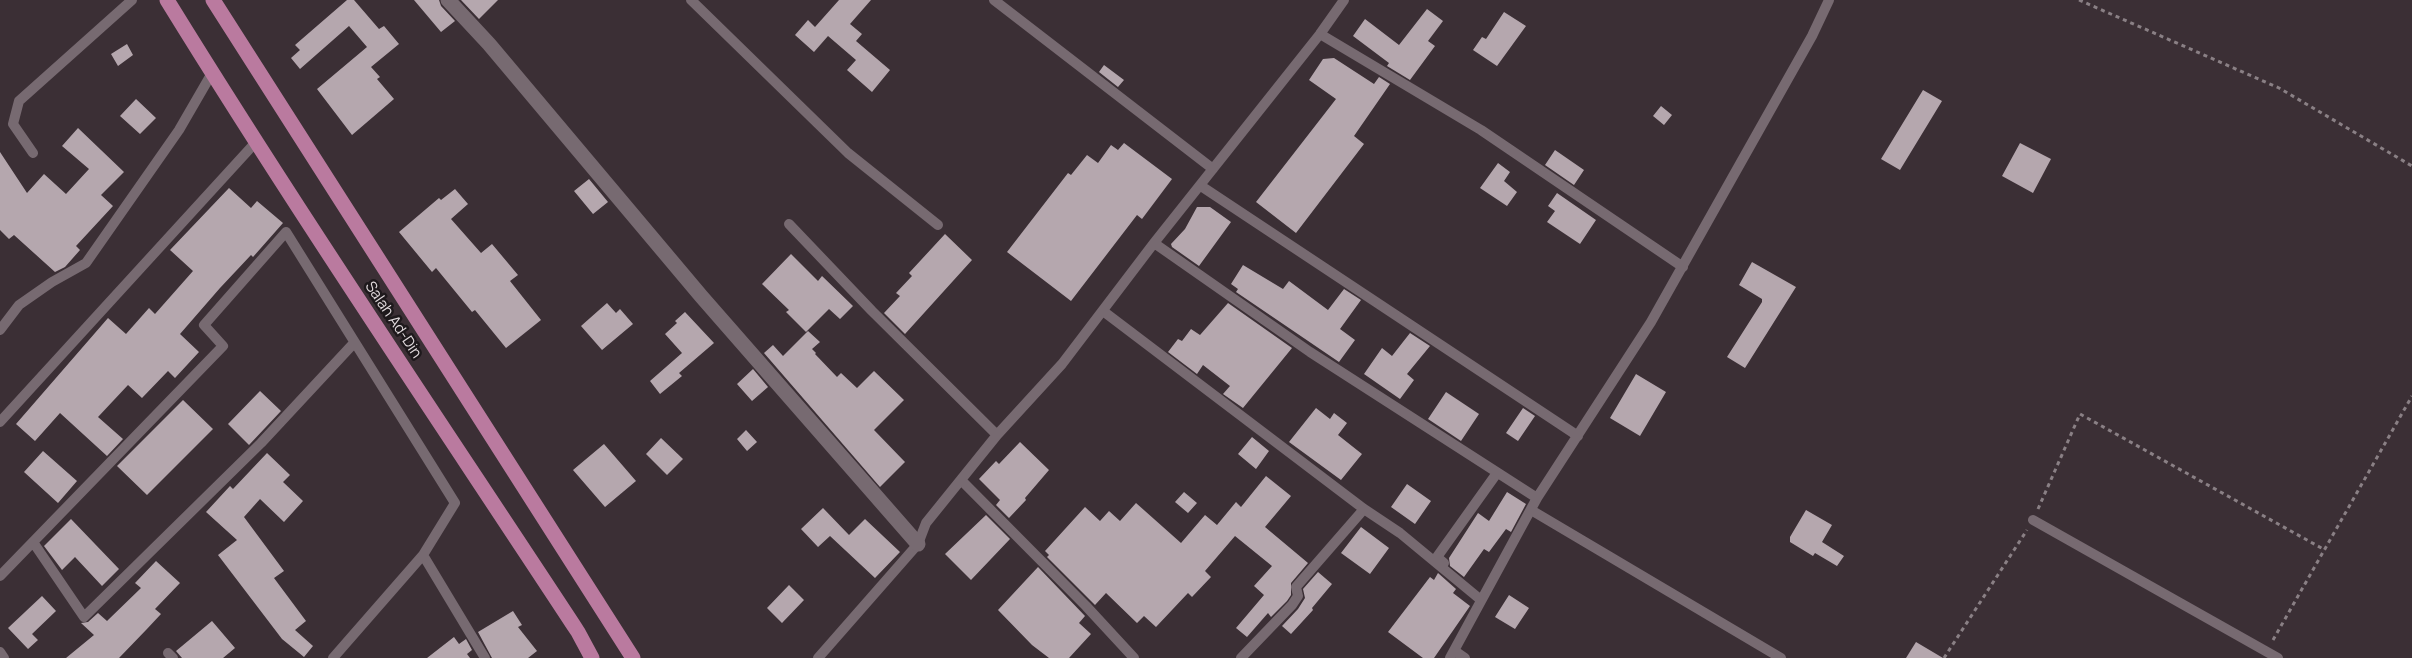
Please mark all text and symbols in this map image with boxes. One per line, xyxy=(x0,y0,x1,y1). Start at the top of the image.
street label: Salah Ad-Din xyxy=(361,278,425,362)

